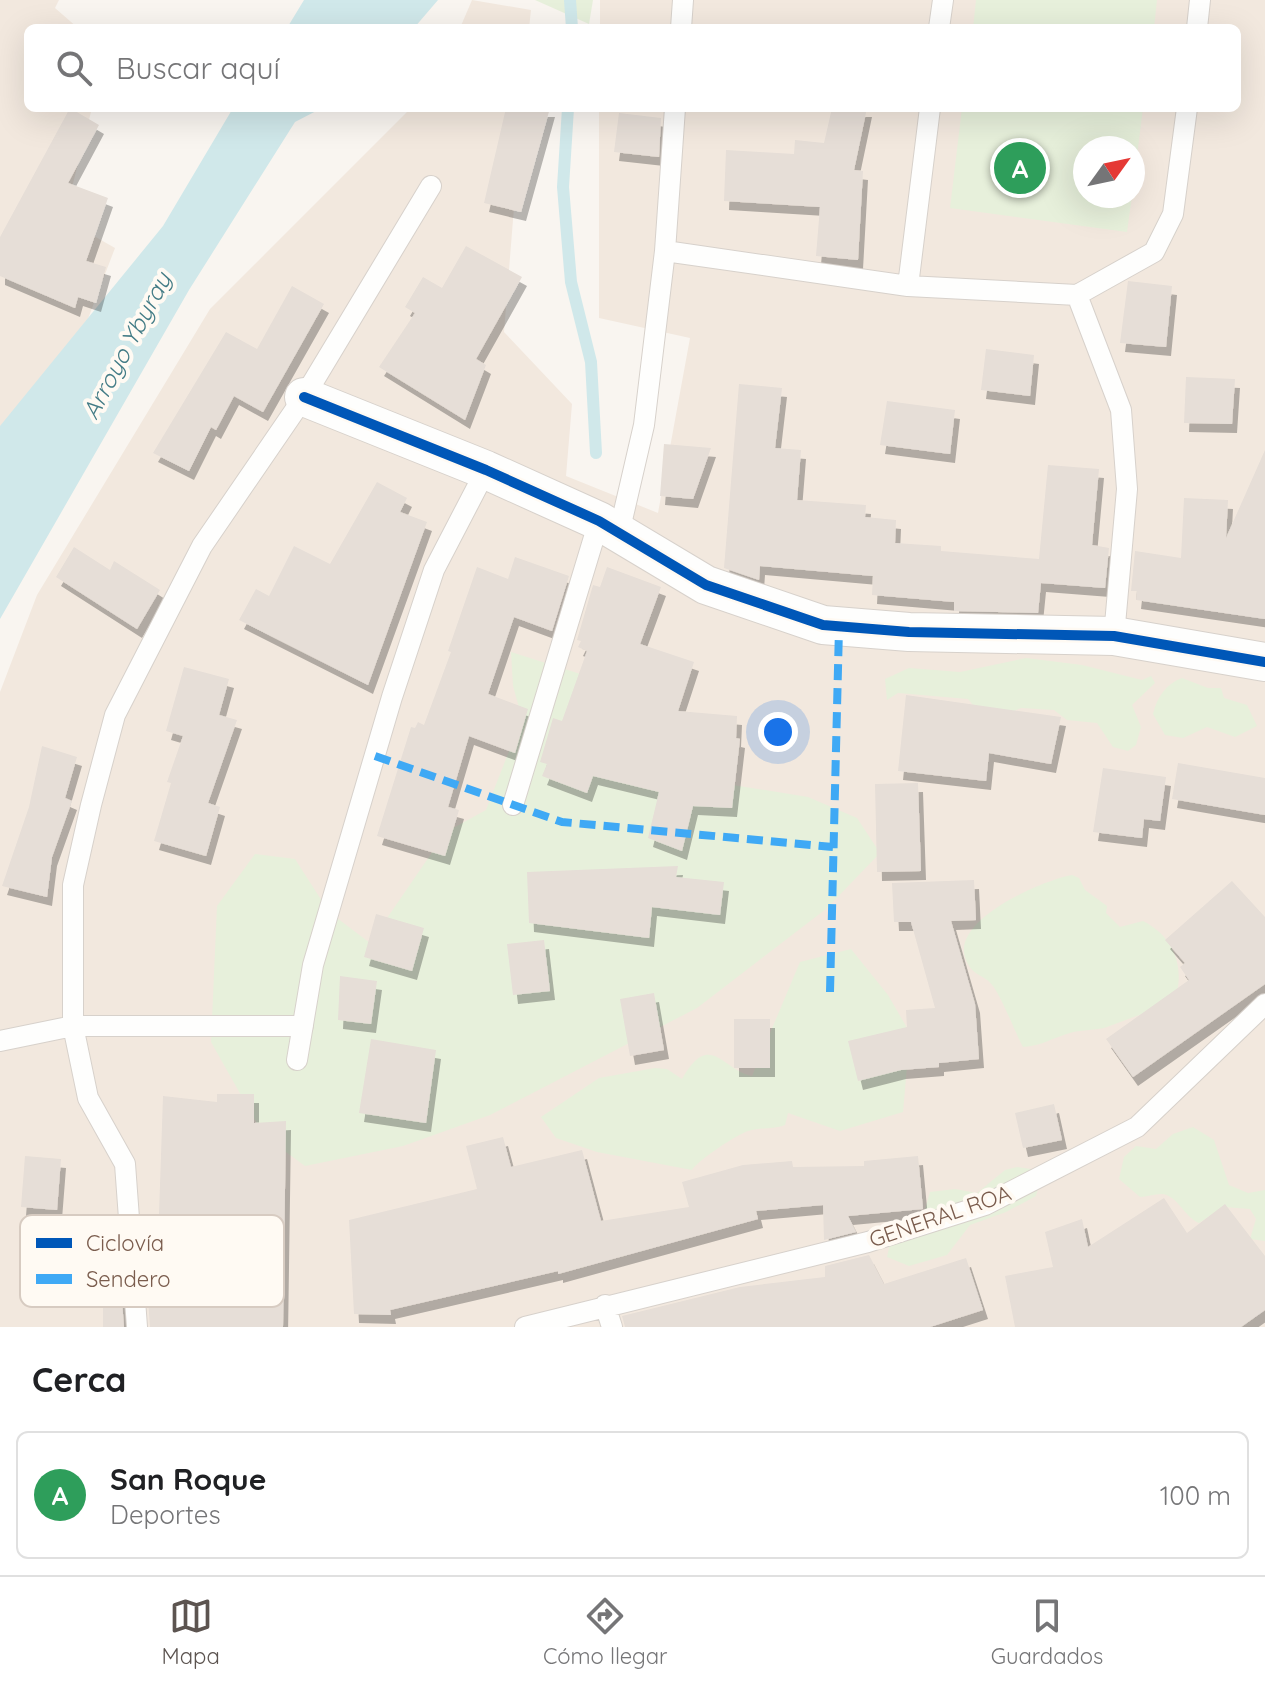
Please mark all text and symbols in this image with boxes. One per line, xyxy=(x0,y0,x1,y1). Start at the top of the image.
search box xyxy=(24,24,1241,112)
icon: search xyxy=(52,46,96,90)
text: Buscar aquí xyxy=(116,49,280,87)
north arrow xyxy=(1073,136,1145,208)
pin: A xyxy=(994,138,1046,198)
water label: Arroyo Ybyray xyxy=(75,266,178,424)
your location xyxy=(758,712,798,752)
street label: GENERAL ROA xyxy=(865,1179,1015,1253)
legend xyxy=(20,1215,284,1307)
text: Ciclovía xyxy=(86,1229,164,1257)
text: Sendero xyxy=(86,1265,171,1293)
text: Cerca xyxy=(32,1358,126,1401)
text: San Roque xyxy=(110,1460,266,1498)
text: A xyxy=(52,1479,68,1512)
text: 100 m xyxy=(1160,1479,1231,1512)
text: Deportes xyxy=(110,1498,221,1531)
tab: Mapa xyxy=(162,1594,220,1670)
tab: Cómo llegar xyxy=(543,1594,668,1670)
tab: Guardados xyxy=(991,1594,1103,1670)

